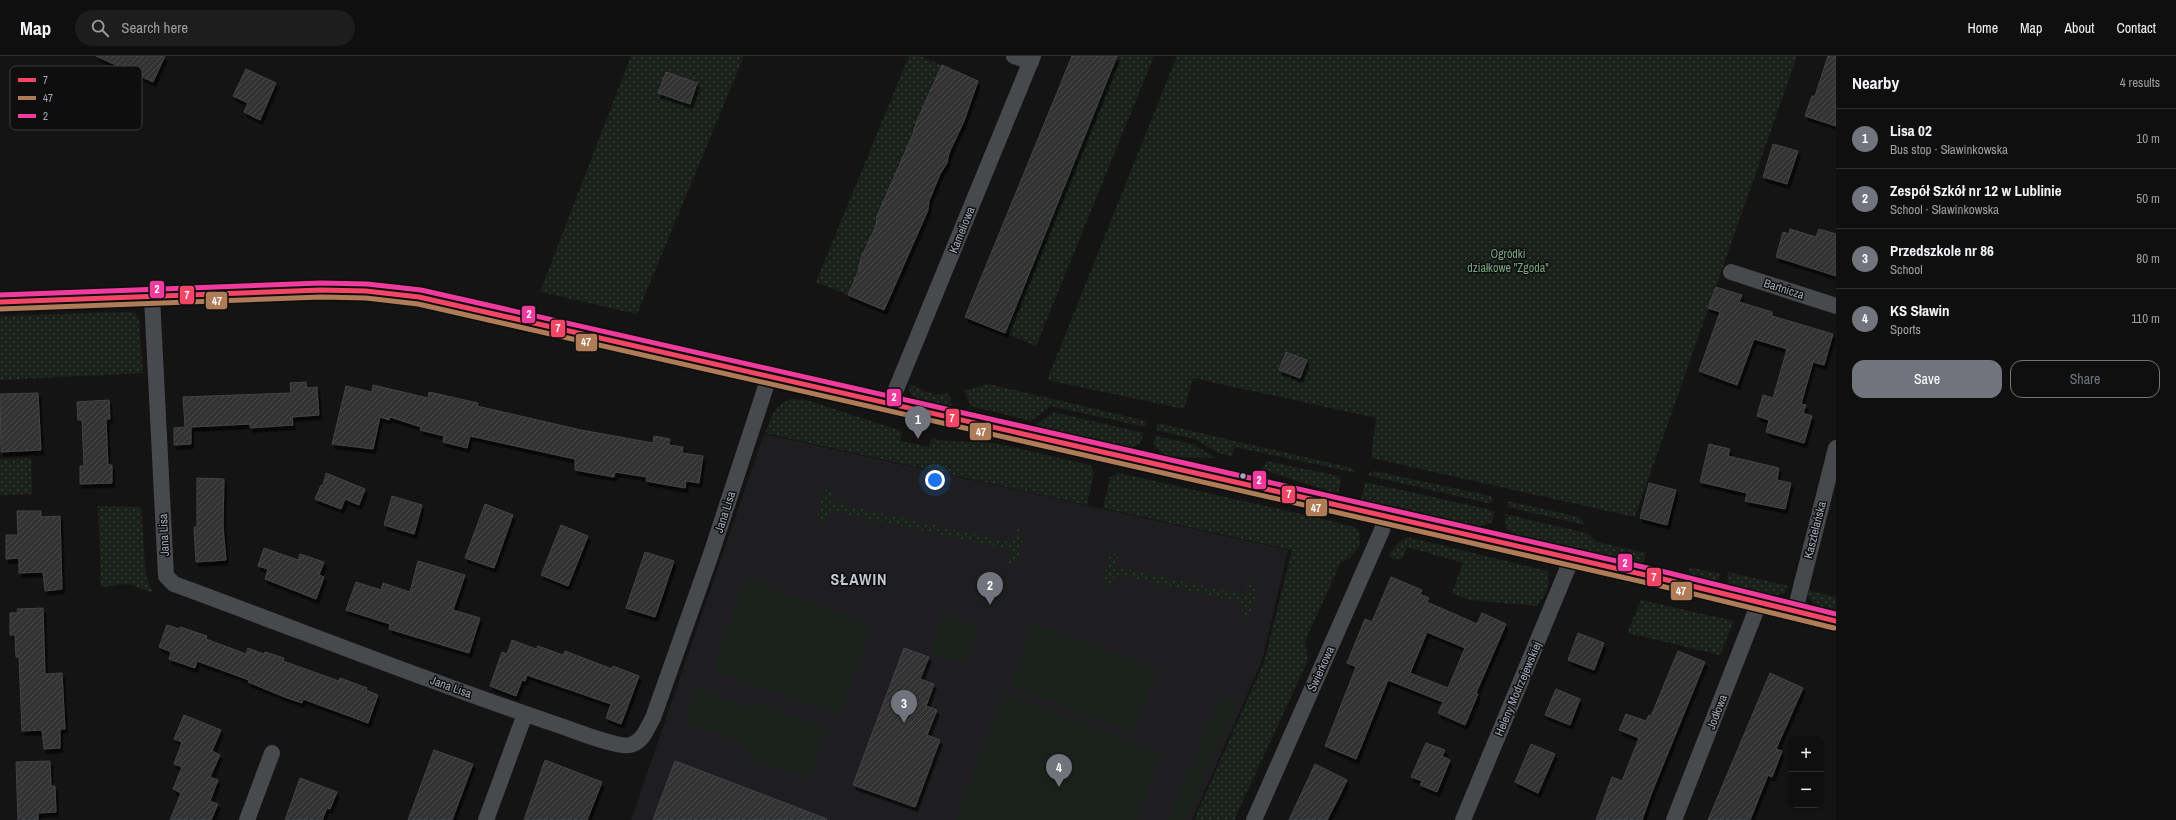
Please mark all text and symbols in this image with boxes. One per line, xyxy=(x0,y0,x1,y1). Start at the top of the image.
search box xyxy=(75,10,355,46)
text: Map xyxy=(20,15,51,41)
icon: search xyxy=(89,17,111,39)
text: Search here xyxy=(121,17,188,38)
text: Home xyxy=(1967,19,1998,37)
text: Map xyxy=(2020,19,2042,37)
text: About xyxy=(2064,19,2094,37)
text: Contact xyxy=(2116,19,2156,37)
legend xyxy=(10,66,142,130)
text: Nearby xyxy=(1852,71,1899,94)
text: 7 xyxy=(43,73,48,87)
text: 4 results xyxy=(2120,74,2160,91)
text: 47 xyxy=(43,91,53,105)
text: 2 xyxy=(43,109,48,123)
text: Lisa 02 xyxy=(1890,120,1932,141)
text: 1 xyxy=(1862,130,1868,147)
text: 10 m xyxy=(2136,130,2160,147)
text: Bus stop · Sławinkowska xyxy=(1890,141,2008,158)
text: Zespół Szkół nr 12 w Lublinie xyxy=(1890,180,2062,201)
text: 2 xyxy=(1862,190,1868,207)
text: 50 m xyxy=(2136,190,2160,207)
text: School · Sławinkowska xyxy=(1890,201,1999,218)
street label: Kameliowa xyxy=(945,204,979,256)
text: Przedszkole nr 86 xyxy=(1890,240,1994,261)
park label: Ogródki działkowe "Zgoda" xyxy=(1467,246,1549,276)
text: 3 xyxy=(1862,250,1868,267)
text: 80 m xyxy=(2136,250,2160,267)
text: School xyxy=(1890,261,1923,278)
street label: Bartnicza xyxy=(1762,275,1807,303)
line badge: 2 xyxy=(149,280,165,299)
text: 2 xyxy=(154,282,160,296)
line badge: 7 xyxy=(179,285,195,305)
text: 7 xyxy=(184,288,190,302)
line badge: 47 xyxy=(205,291,228,310)
text: 47 xyxy=(212,294,222,308)
text: KS Sławin xyxy=(1890,300,1949,321)
line badge: 2 xyxy=(521,305,536,324)
text: 2 xyxy=(526,307,532,321)
text: 4 xyxy=(1862,310,1868,327)
text: 110 m xyxy=(2131,310,2160,327)
line badge: 7 xyxy=(550,319,566,338)
text: 7 xyxy=(555,321,561,335)
text: Sports xyxy=(1890,321,1921,338)
line badge: 47 xyxy=(575,333,598,352)
text: 47 xyxy=(581,335,591,349)
button: Save xyxy=(1852,360,2002,398)
button: Share xyxy=(2010,360,2160,398)
line badge: 2 xyxy=(886,388,902,407)
text: 2 xyxy=(891,390,897,404)
pin: 1 xyxy=(905,406,931,439)
line badge: 7 xyxy=(945,408,960,428)
text: 7 xyxy=(949,411,955,425)
line badge: 47 xyxy=(969,422,992,441)
text: 47 xyxy=(976,425,986,439)
your location xyxy=(925,470,945,490)
line badge: 2 xyxy=(1252,470,1267,490)
unlabelled marker xyxy=(1238,471,1248,481)
text: 2 xyxy=(1256,473,1262,487)
line badge: 7 xyxy=(1281,485,1296,504)
text: 7 xyxy=(1286,487,1292,501)
street label: Jana Lisa xyxy=(711,489,739,535)
line badge: 47 xyxy=(1305,498,1328,517)
street label: Kasztelańska xyxy=(1800,499,1830,560)
text: 47 xyxy=(1311,501,1321,515)
street label: Jana Lisa xyxy=(155,513,173,557)
line badge: 2 xyxy=(1617,553,1633,572)
text: 2 xyxy=(1622,556,1628,570)
line badge: 7 xyxy=(1646,567,1662,587)
district label: SŁAWIN xyxy=(830,568,888,590)
text: 7 xyxy=(1651,570,1657,584)
pin: 2 xyxy=(977,572,1003,605)
line badge: 47 xyxy=(1670,581,1693,601)
text: 47 xyxy=(1676,584,1686,598)
street label: Heleny Modrzejewskiej xyxy=(1491,639,1545,739)
street label: Świerkowa xyxy=(1304,643,1338,694)
street label: Jana Lisa xyxy=(428,672,474,702)
pin: 3 xyxy=(891,690,917,723)
street label: Jodłowa xyxy=(1703,692,1731,732)
map controls xyxy=(1788,736,1824,808)
button: + xyxy=(1788,736,1824,772)
pin: 4 xyxy=(1046,754,1072,787)
button: − xyxy=(1788,772,1824,808)

